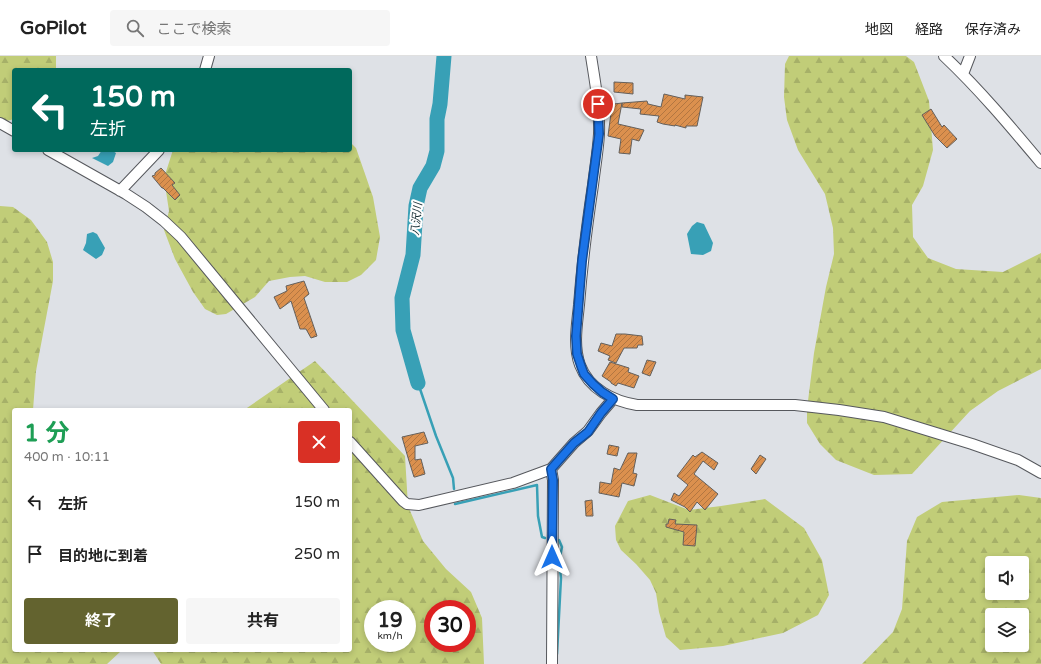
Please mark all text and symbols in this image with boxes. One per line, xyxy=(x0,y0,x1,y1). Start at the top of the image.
search box xyxy=(110,10,390,46)
text: GoPilot xyxy=(20,17,86,39)
icon: search xyxy=(124,17,146,39)
text: ここで検索 xyxy=(156,20,232,38)
text: 地図 xyxy=(865,21,893,38)
text: 経路 xyxy=(915,21,943,38)
text: 保存済み xyxy=(965,21,1021,38)
text: 150 m xyxy=(90,80,176,114)
icon: left xyxy=(24,84,76,136)
pin xyxy=(581,87,615,121)
icon: arrive xyxy=(587,93,609,115)
text: 左折 xyxy=(90,118,126,140)
water label: 八沢川 xyxy=(408,201,425,236)
text: 1 分 xyxy=(24,419,69,448)
button: close xyxy=(298,421,340,463)
text: 400 m · 10:11 xyxy=(24,449,110,465)
icon: left xyxy=(24,491,46,513)
text: 150 m xyxy=(294,493,340,511)
text: 左折 xyxy=(58,495,88,513)
position arrow xyxy=(531,536,573,578)
icon: arrive xyxy=(24,543,46,565)
text: 250 m xyxy=(294,545,340,563)
text: 目的地に到着 xyxy=(58,547,148,565)
map controls xyxy=(985,556,1029,652)
button: sound xyxy=(985,556,1029,600)
button: 終了 xyxy=(24,598,178,644)
button: 共有 xyxy=(186,598,340,644)
speed limit sign: 30 xyxy=(424,600,476,652)
button: layers xyxy=(985,608,1029,652)
text: 19 xyxy=(377,609,403,633)
text: km/h xyxy=(377,630,403,642)

